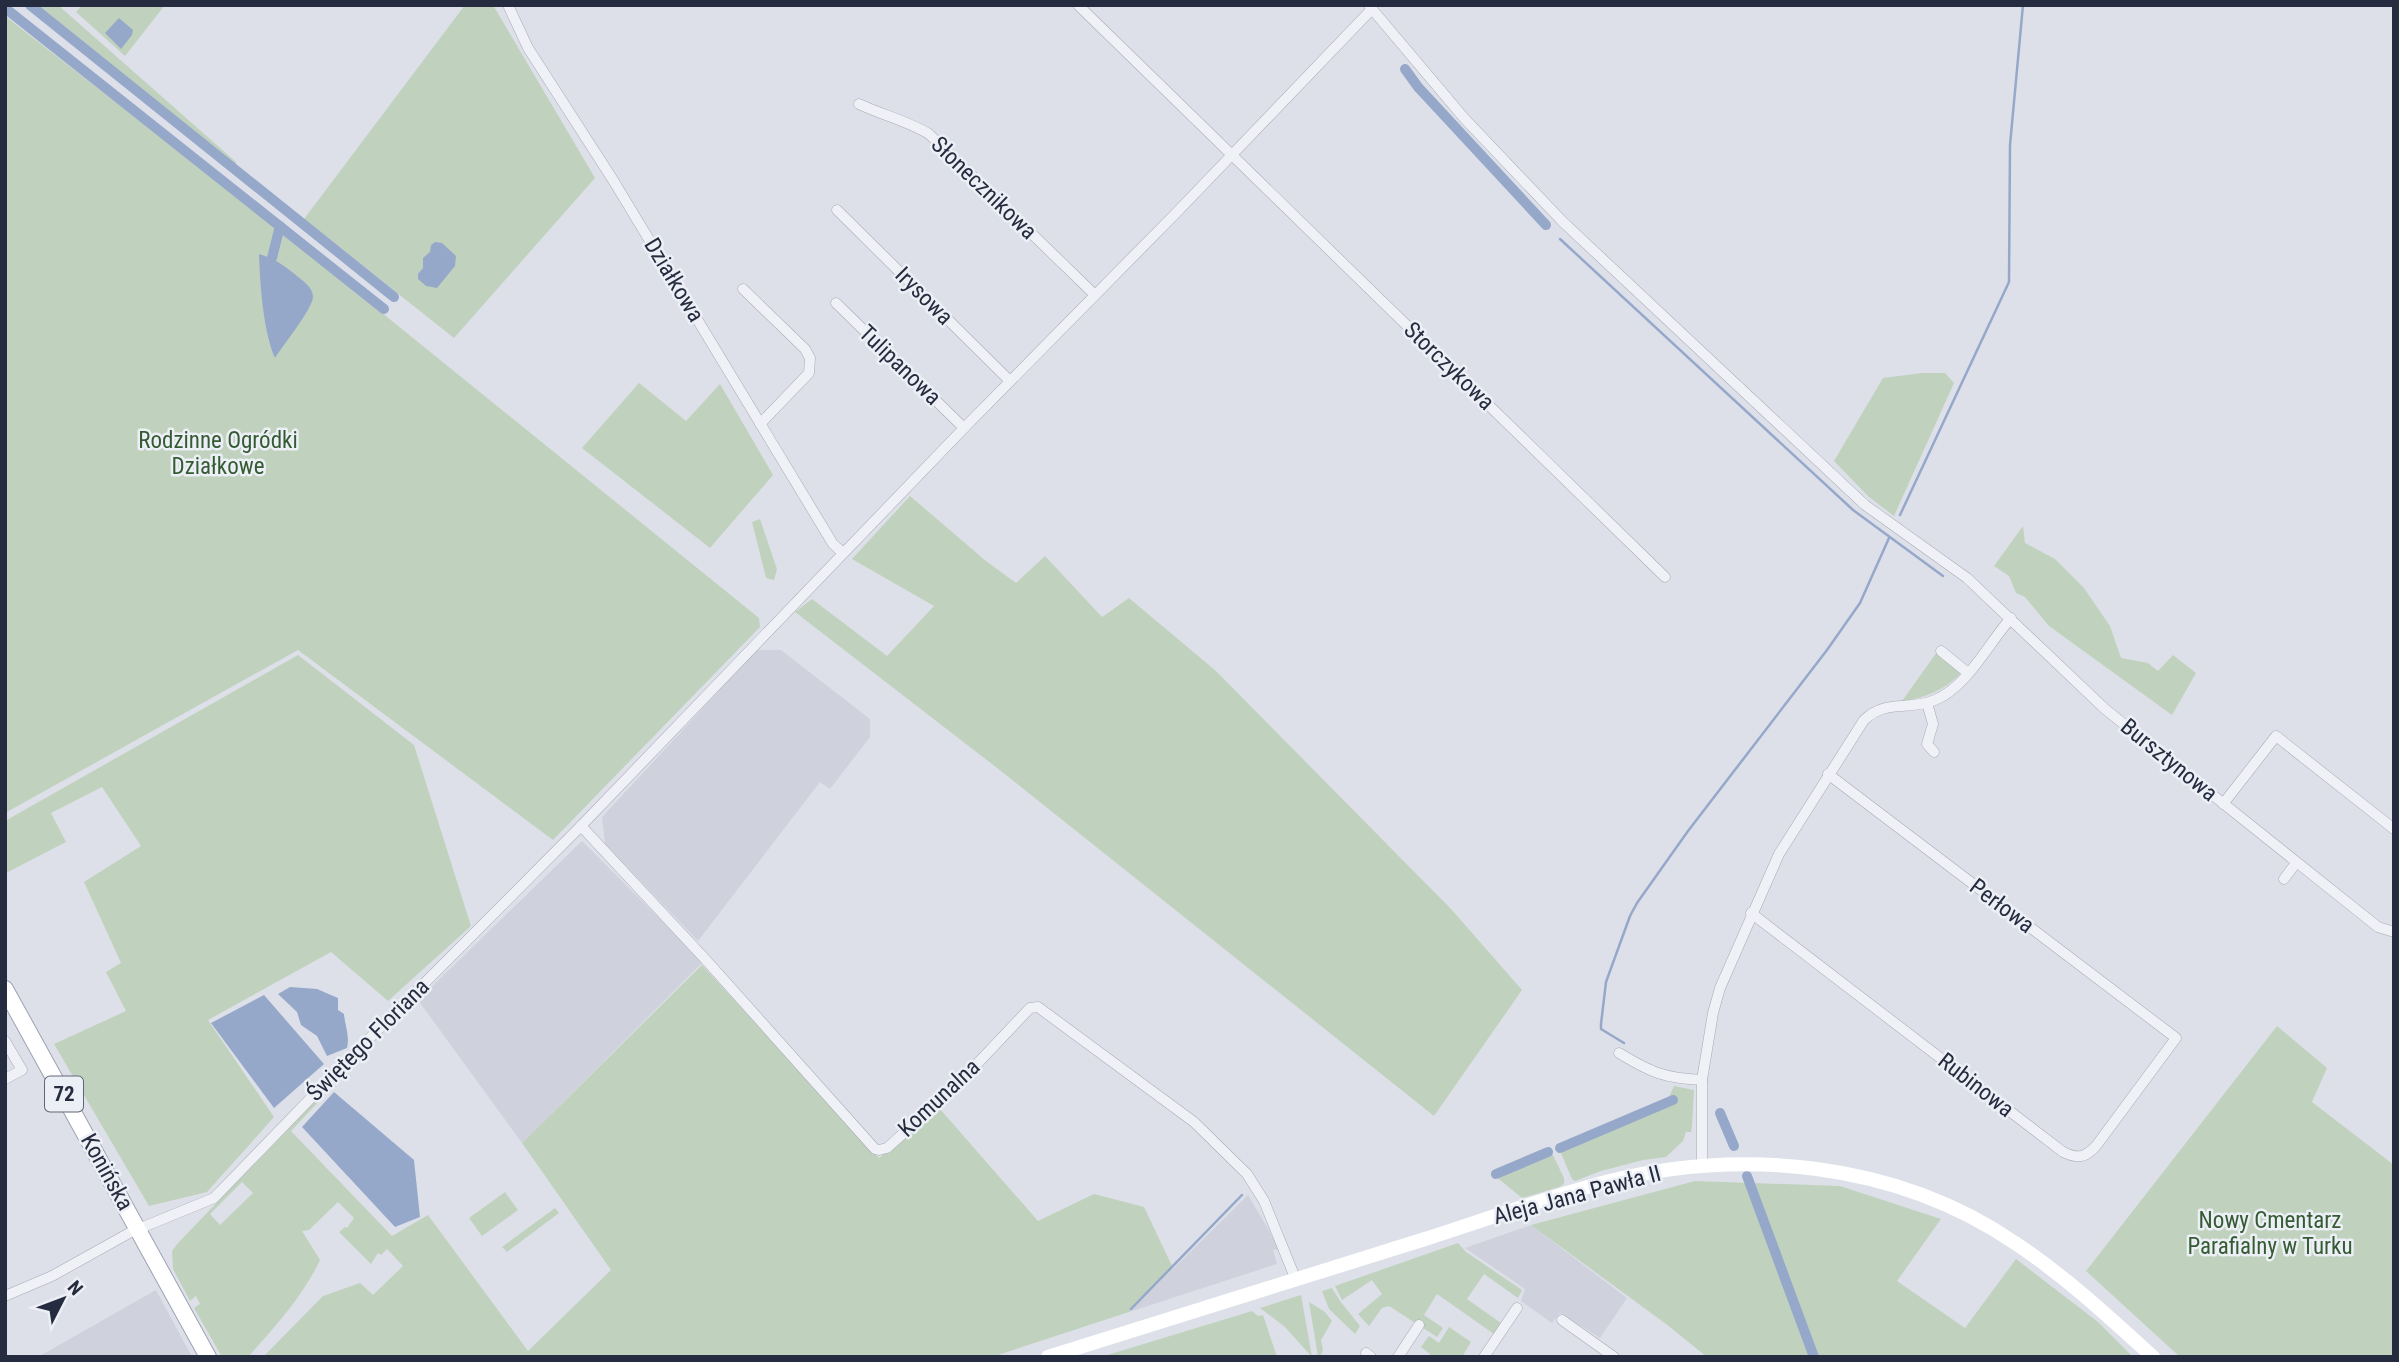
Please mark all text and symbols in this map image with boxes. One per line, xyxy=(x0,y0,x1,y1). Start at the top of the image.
street label: Słonecznikowa xyxy=(926,131,1042,245)
street label: Działkowa xyxy=(638,233,710,327)
street label: Irysowa xyxy=(890,262,958,330)
street label: Storczykowa xyxy=(1398,316,1500,416)
street label: Tulipanowa xyxy=(853,319,947,411)
park label: Rodzinne Ogródki Działkowe xyxy=(138,427,298,480)
street label: Bursztynowa xyxy=(2115,713,2223,807)
street label: Perłowa xyxy=(1964,873,2040,939)
street label: Świętego Floriana xyxy=(300,972,435,1107)
street label: Rubinowa xyxy=(1933,1047,2019,1123)
street label: Komunalna xyxy=(893,1053,985,1143)
road number: 72 xyxy=(45,1076,83,1112)
street label: Konińska xyxy=(75,1129,139,1215)
street label: Aleja Jana Pawła II xyxy=(1490,1160,1664,1230)
park label: Nowy Cmentarz Parafialny w Turku xyxy=(2187,1207,2353,1260)
north arrow xyxy=(28,1264,98,1334)
text: N xyxy=(63,1276,88,1300)

